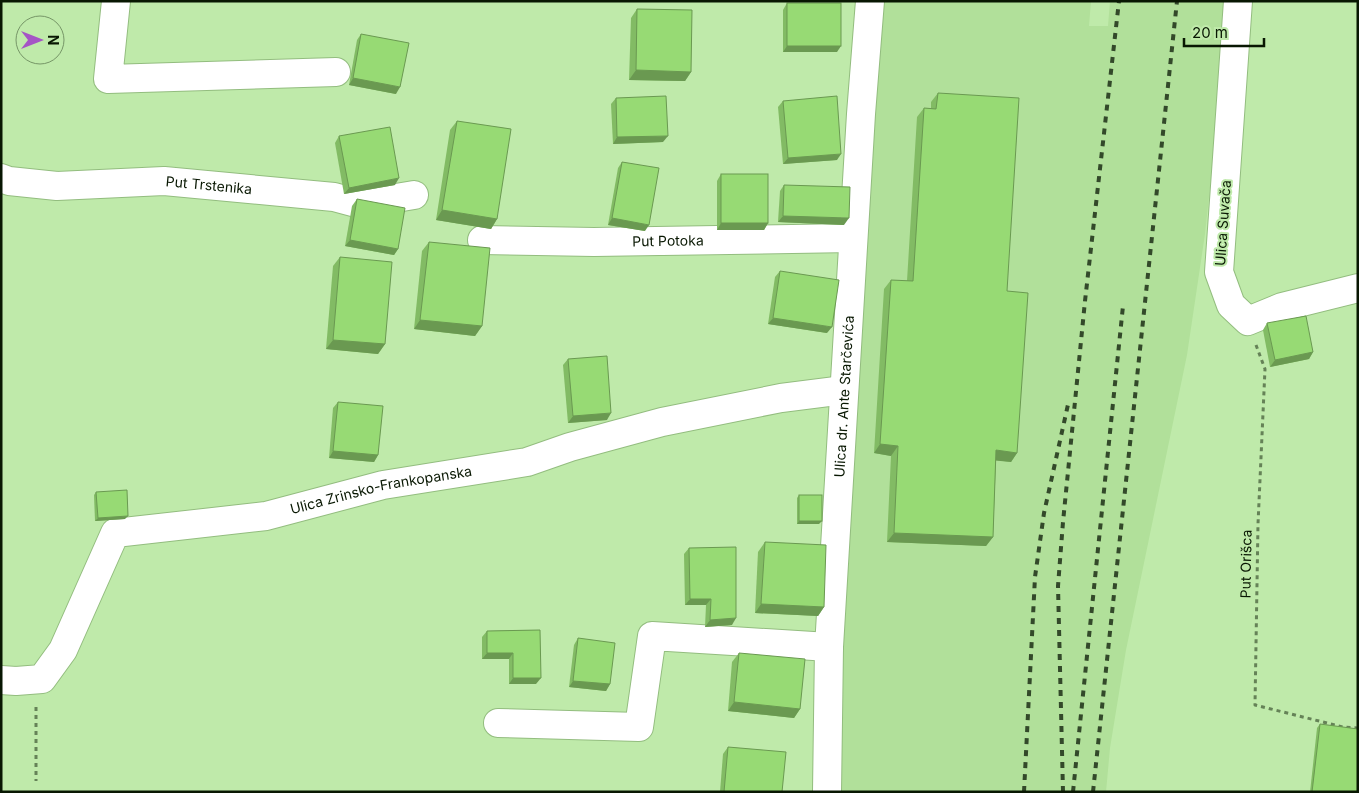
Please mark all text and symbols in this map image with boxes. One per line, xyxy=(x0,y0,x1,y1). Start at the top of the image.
north arrow xyxy=(15,15,65,65)
scale bar xyxy=(1184,15,1264,47)
text: 20 m xyxy=(1192,23,1228,42)
text: N xyxy=(45,35,62,45)
street label: Put Trstenika xyxy=(165,172,253,197)
street label: Ulica Suvača xyxy=(1211,179,1234,266)
street label: Put Potoka xyxy=(632,231,704,249)
street label: Ulica dr. Ante Starčevića xyxy=(830,315,857,478)
street label: Ulica Zrinsko-Frankopanska xyxy=(288,462,473,517)
street label: Put Orišca xyxy=(1236,529,1255,598)

